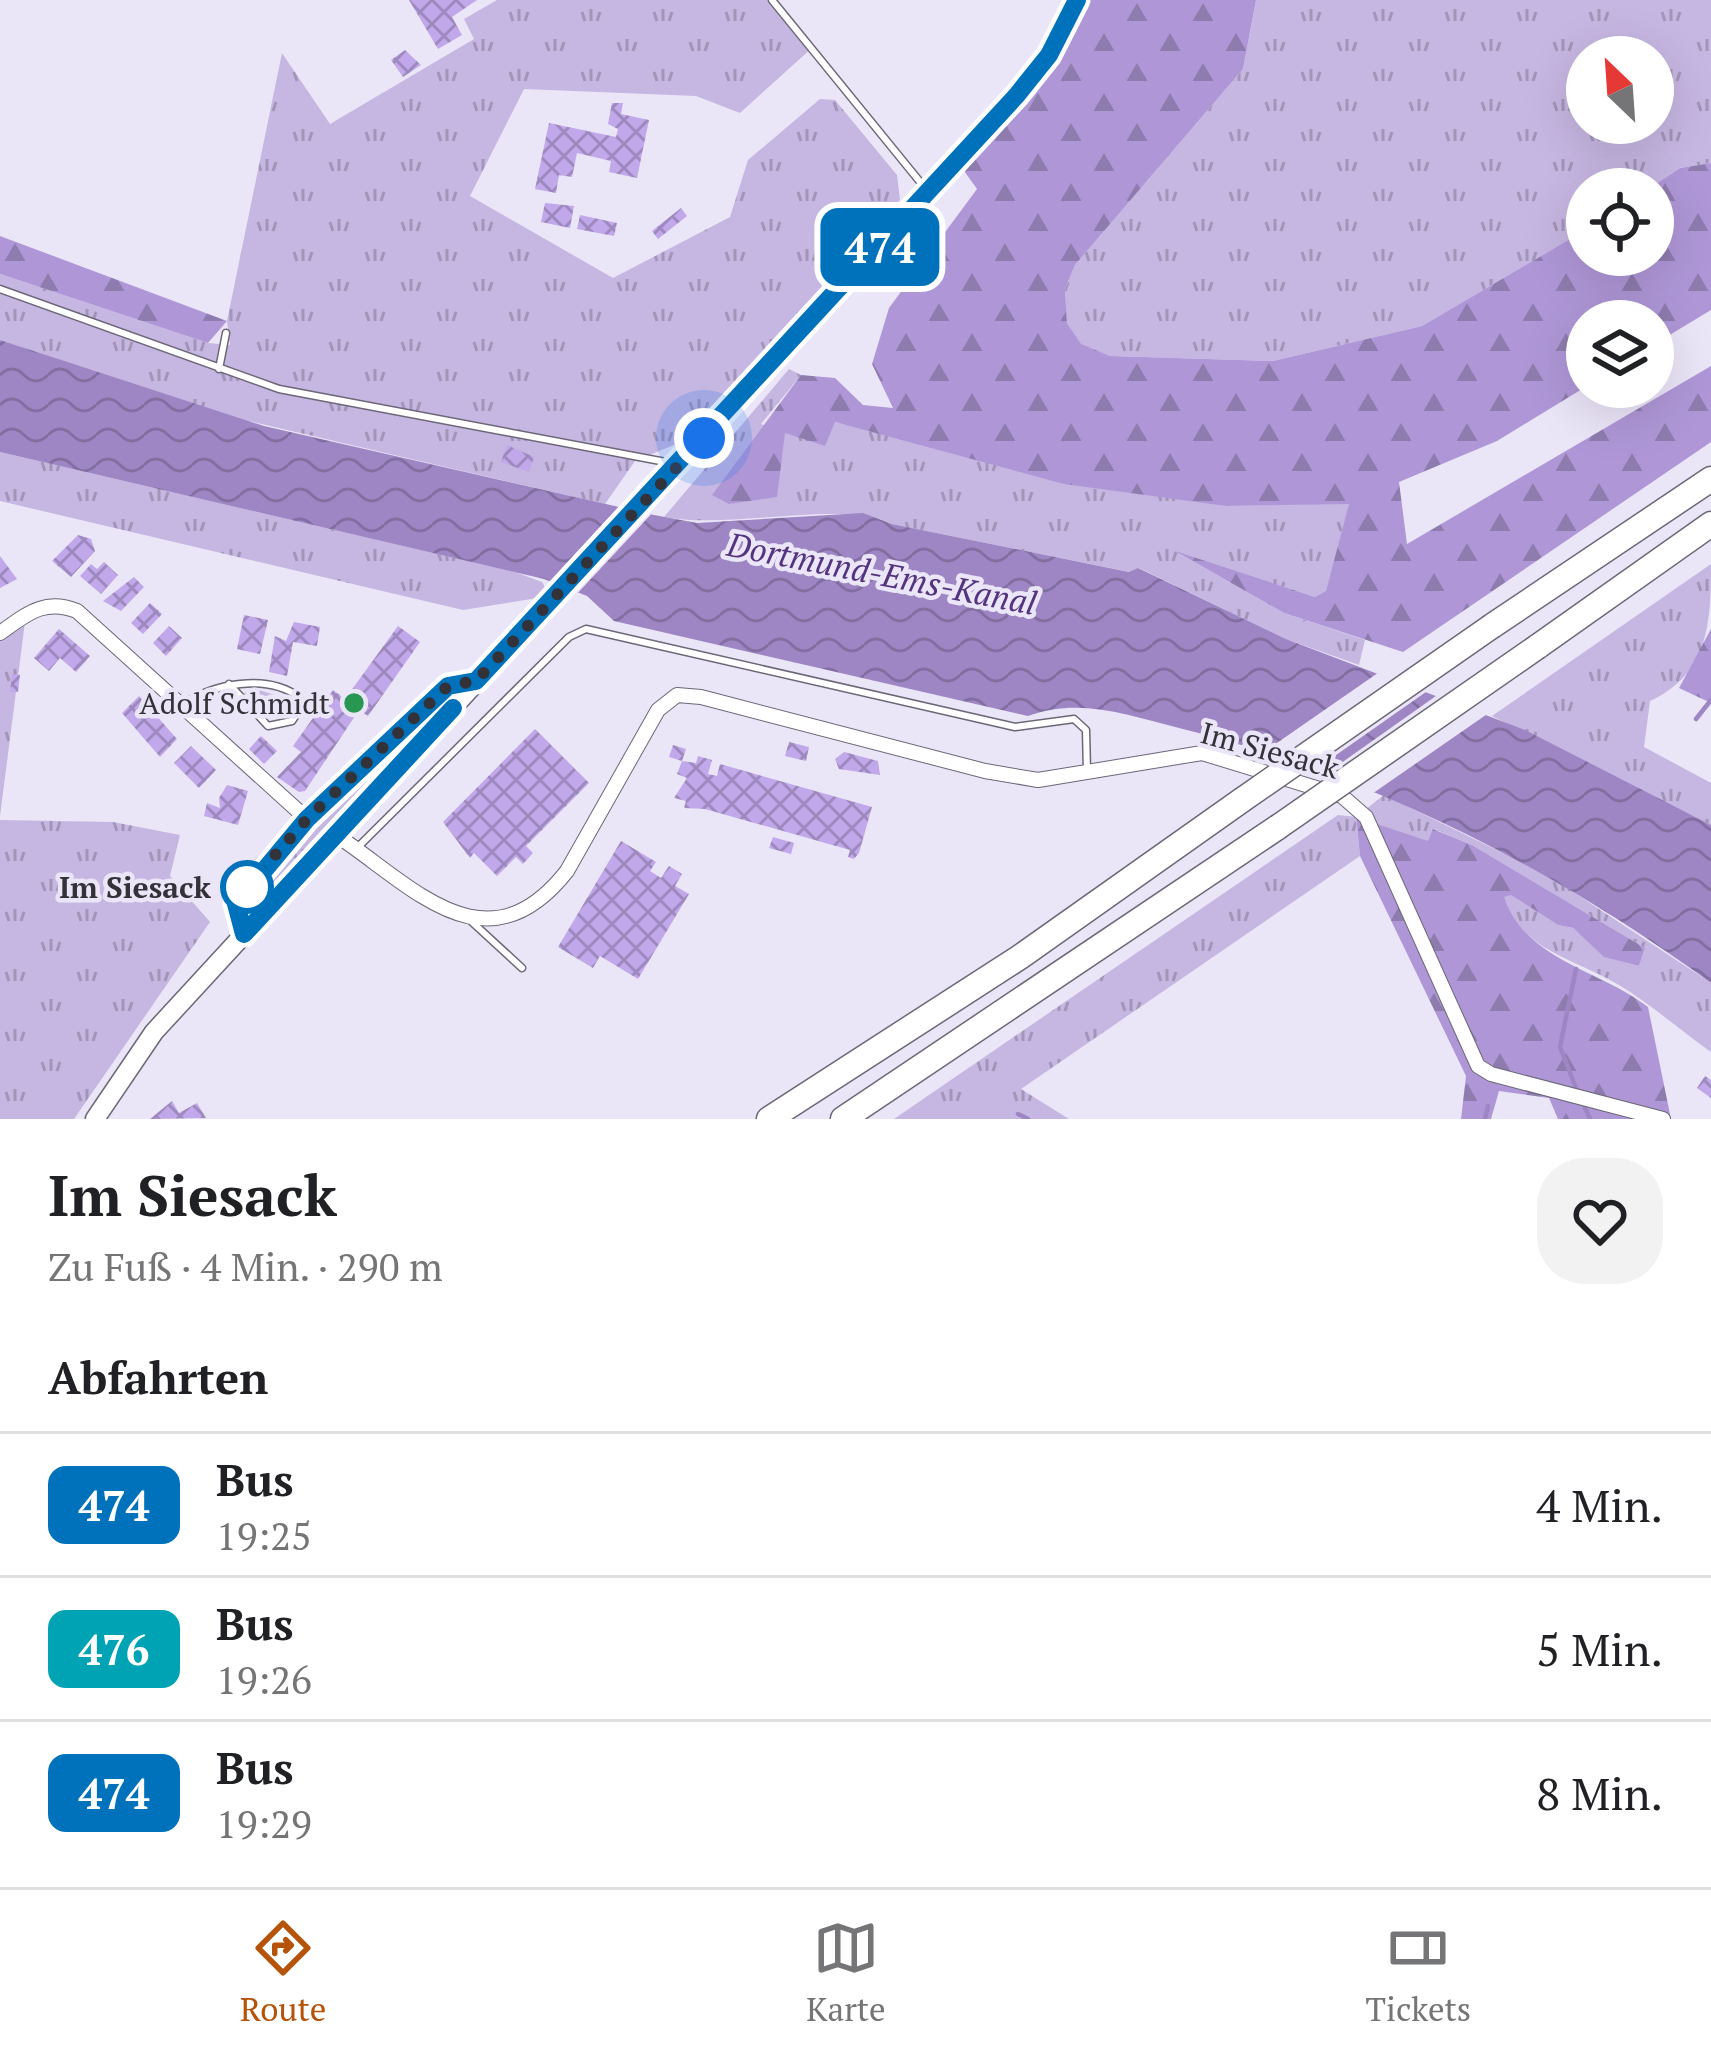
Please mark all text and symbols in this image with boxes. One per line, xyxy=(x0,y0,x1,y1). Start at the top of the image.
north arrow xyxy=(1566,36,1674,144)
map controls xyxy=(1566,36,1674,408)
button: locate xyxy=(1566,168,1674,276)
line badge: 474 xyxy=(811,208,949,286)
text: 474 xyxy=(844,219,916,275)
button: layers xyxy=(1566,300,1674,408)
your location xyxy=(674,408,734,468)
water label: Dortmund-Ems-Kanal xyxy=(723,522,1040,624)
place label: Adolf Schmidt xyxy=(139,683,330,723)
marker: Adolf Schmidt xyxy=(341,690,367,716)
street label: Im Siesack xyxy=(1196,712,1344,788)
marker: Im Siesack xyxy=(222,862,272,912)
place label: Im Siesack xyxy=(59,867,212,907)
text: Im Siesack xyxy=(48,1157,337,1232)
button: heart xyxy=(1537,1158,1663,1284)
text: Zu Fuß · 4 Min. · 290 m xyxy=(48,1240,443,1292)
text: Abfahrten xyxy=(48,1347,268,1407)
text: Bus xyxy=(216,1449,294,1509)
text: 4 Min. xyxy=(1536,1475,1663,1535)
text: 474 xyxy=(78,1477,150,1533)
text: 19:25 xyxy=(216,1509,312,1561)
text: Bus xyxy=(216,1593,294,1653)
text: 5 Min. xyxy=(1536,1619,1663,1679)
text: 476 xyxy=(78,1621,150,1677)
text: 19:26 xyxy=(216,1653,312,1705)
text: Bus xyxy=(216,1737,294,1797)
text: 8 Min. xyxy=(1536,1763,1663,1823)
text: 474 xyxy=(78,1765,150,1821)
text: 19:29 xyxy=(216,1797,312,1849)
tab: Route xyxy=(240,1915,326,2030)
tab: Karte xyxy=(806,1915,886,2030)
tab: Tickets xyxy=(1366,1915,1471,2030)

